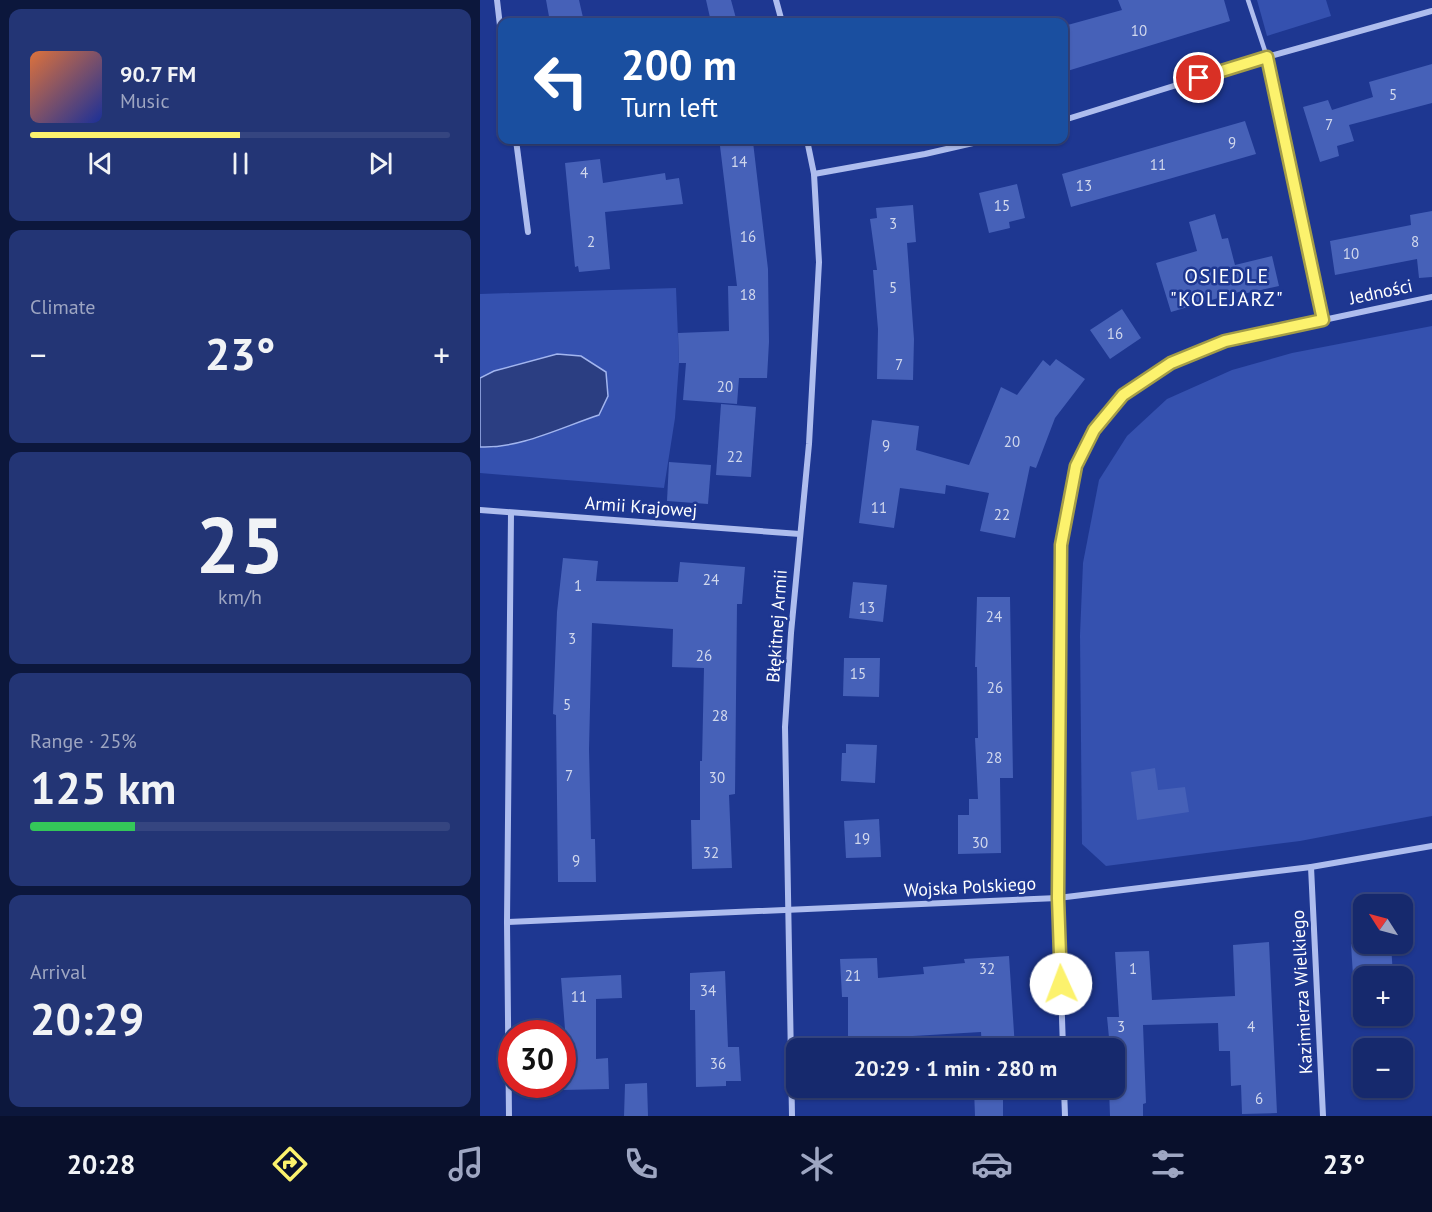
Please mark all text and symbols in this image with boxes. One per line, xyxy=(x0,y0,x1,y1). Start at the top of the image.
house number: 10 xyxy=(1131,21,1147,40)
text: 200 m xyxy=(621,37,737,92)
icon: left xyxy=(522,42,600,120)
pin xyxy=(1173,52,1224,103)
text: 90.7 FM xyxy=(120,60,196,88)
icon: arrive xyxy=(1182,61,1215,94)
house number: 5 xyxy=(1389,85,1397,104)
text: Music xyxy=(120,88,169,114)
text: Turn left xyxy=(621,90,718,124)
house number: 7 xyxy=(1325,115,1333,134)
house number: 9 xyxy=(1228,133,1236,152)
icon: previous xyxy=(84,147,117,180)
icon: pause xyxy=(224,147,257,180)
icon: next xyxy=(364,147,397,180)
house number: 14 xyxy=(731,152,747,171)
house number: 11 xyxy=(1150,155,1166,174)
house number: 4 xyxy=(580,163,588,182)
house number: 13 xyxy=(1076,176,1092,195)
house number: 15 xyxy=(994,196,1010,215)
house number: 3 xyxy=(889,214,897,233)
house number: 16 xyxy=(740,227,756,246)
house number: 2 xyxy=(587,232,595,251)
house number: 8 xyxy=(1411,232,1419,251)
house number: 10 xyxy=(1343,244,1359,263)
district label: OSIEDLE "KOLEJARZ" xyxy=(1170,263,1284,312)
street label: Jedności xyxy=(1346,274,1415,310)
house number: 5 xyxy=(889,278,897,297)
house number: 18 xyxy=(740,285,756,304)
text: Climate xyxy=(30,294,96,320)
text: 23° xyxy=(205,324,275,382)
house number: 16 xyxy=(1107,324,1123,343)
text: − xyxy=(30,333,47,376)
text: + xyxy=(433,333,450,376)
house number: 7 xyxy=(895,355,903,374)
house number: 20 xyxy=(717,377,733,396)
house number: 20 xyxy=(1004,432,1020,451)
house number: 9 xyxy=(882,436,890,455)
house number: 22 xyxy=(727,447,743,466)
street label: Armii Krajowej xyxy=(584,491,698,522)
text: 25 xyxy=(196,494,284,595)
house number: 11 xyxy=(871,498,887,517)
house number: 22 xyxy=(994,505,1010,524)
street label: Błękitnej Armii xyxy=(761,569,792,683)
house number: 24 xyxy=(703,570,719,589)
house number: 1 xyxy=(574,576,582,595)
text: km/h xyxy=(218,584,262,610)
house number: 13 xyxy=(859,598,875,617)
house number: 24 xyxy=(986,607,1002,626)
house number: 3 xyxy=(568,629,576,648)
house number: 26 xyxy=(696,646,712,665)
house number: 15 xyxy=(850,664,866,683)
house number: 26 xyxy=(987,678,1003,697)
house number: 5 xyxy=(563,695,571,714)
house number: 28 xyxy=(712,706,728,725)
text: Range · 25% xyxy=(30,728,137,754)
house number: 28 xyxy=(986,748,1002,767)
text: 125 km xyxy=(30,758,176,816)
house number: 7 xyxy=(565,766,573,785)
house number: 30 xyxy=(709,768,725,787)
house number: 19 xyxy=(854,829,870,848)
house number: 30 xyxy=(972,833,988,852)
house number: 32 xyxy=(703,843,719,862)
house number: 9 xyxy=(572,851,580,870)
street label: Wojska Polskiego xyxy=(903,872,1037,901)
north arrow xyxy=(1353,894,1413,954)
map controls xyxy=(1353,894,1413,1098)
street label: Kazimierza Wielkiego xyxy=(1286,909,1317,1075)
position arrow xyxy=(1029,952,1093,1016)
text: Arrival xyxy=(30,959,86,985)
house number: 32 xyxy=(979,959,995,978)
house number: 1 xyxy=(1129,959,1137,978)
house number: 21 xyxy=(845,966,861,985)
button: + xyxy=(1353,966,1413,1026)
house number: 34 xyxy=(700,981,716,1000)
house number: 11 xyxy=(571,987,587,1006)
text: 20:29 xyxy=(30,989,144,1047)
house number: 3 xyxy=(1117,1017,1125,1036)
house number: 4 xyxy=(1247,1017,1255,1036)
speed limit sign: 30 xyxy=(498,1020,576,1098)
button: − xyxy=(1353,1038,1413,1098)
house number: 36 xyxy=(710,1054,726,1073)
text: 20:29 · 1 min · 280 m xyxy=(854,1054,1057,1082)
house number: 6 xyxy=(1255,1089,1263,1108)
icon: directions xyxy=(269,1143,311,1185)
icon: music xyxy=(445,1143,487,1185)
icon: phone xyxy=(620,1143,662,1185)
icon: climate xyxy=(796,1143,838,1185)
icon: car xyxy=(971,1143,1013,1185)
icon: filters xyxy=(1147,1143,1189,1185)
text: 20:28 xyxy=(67,1147,135,1181)
text: 23° xyxy=(1323,1147,1365,1181)

